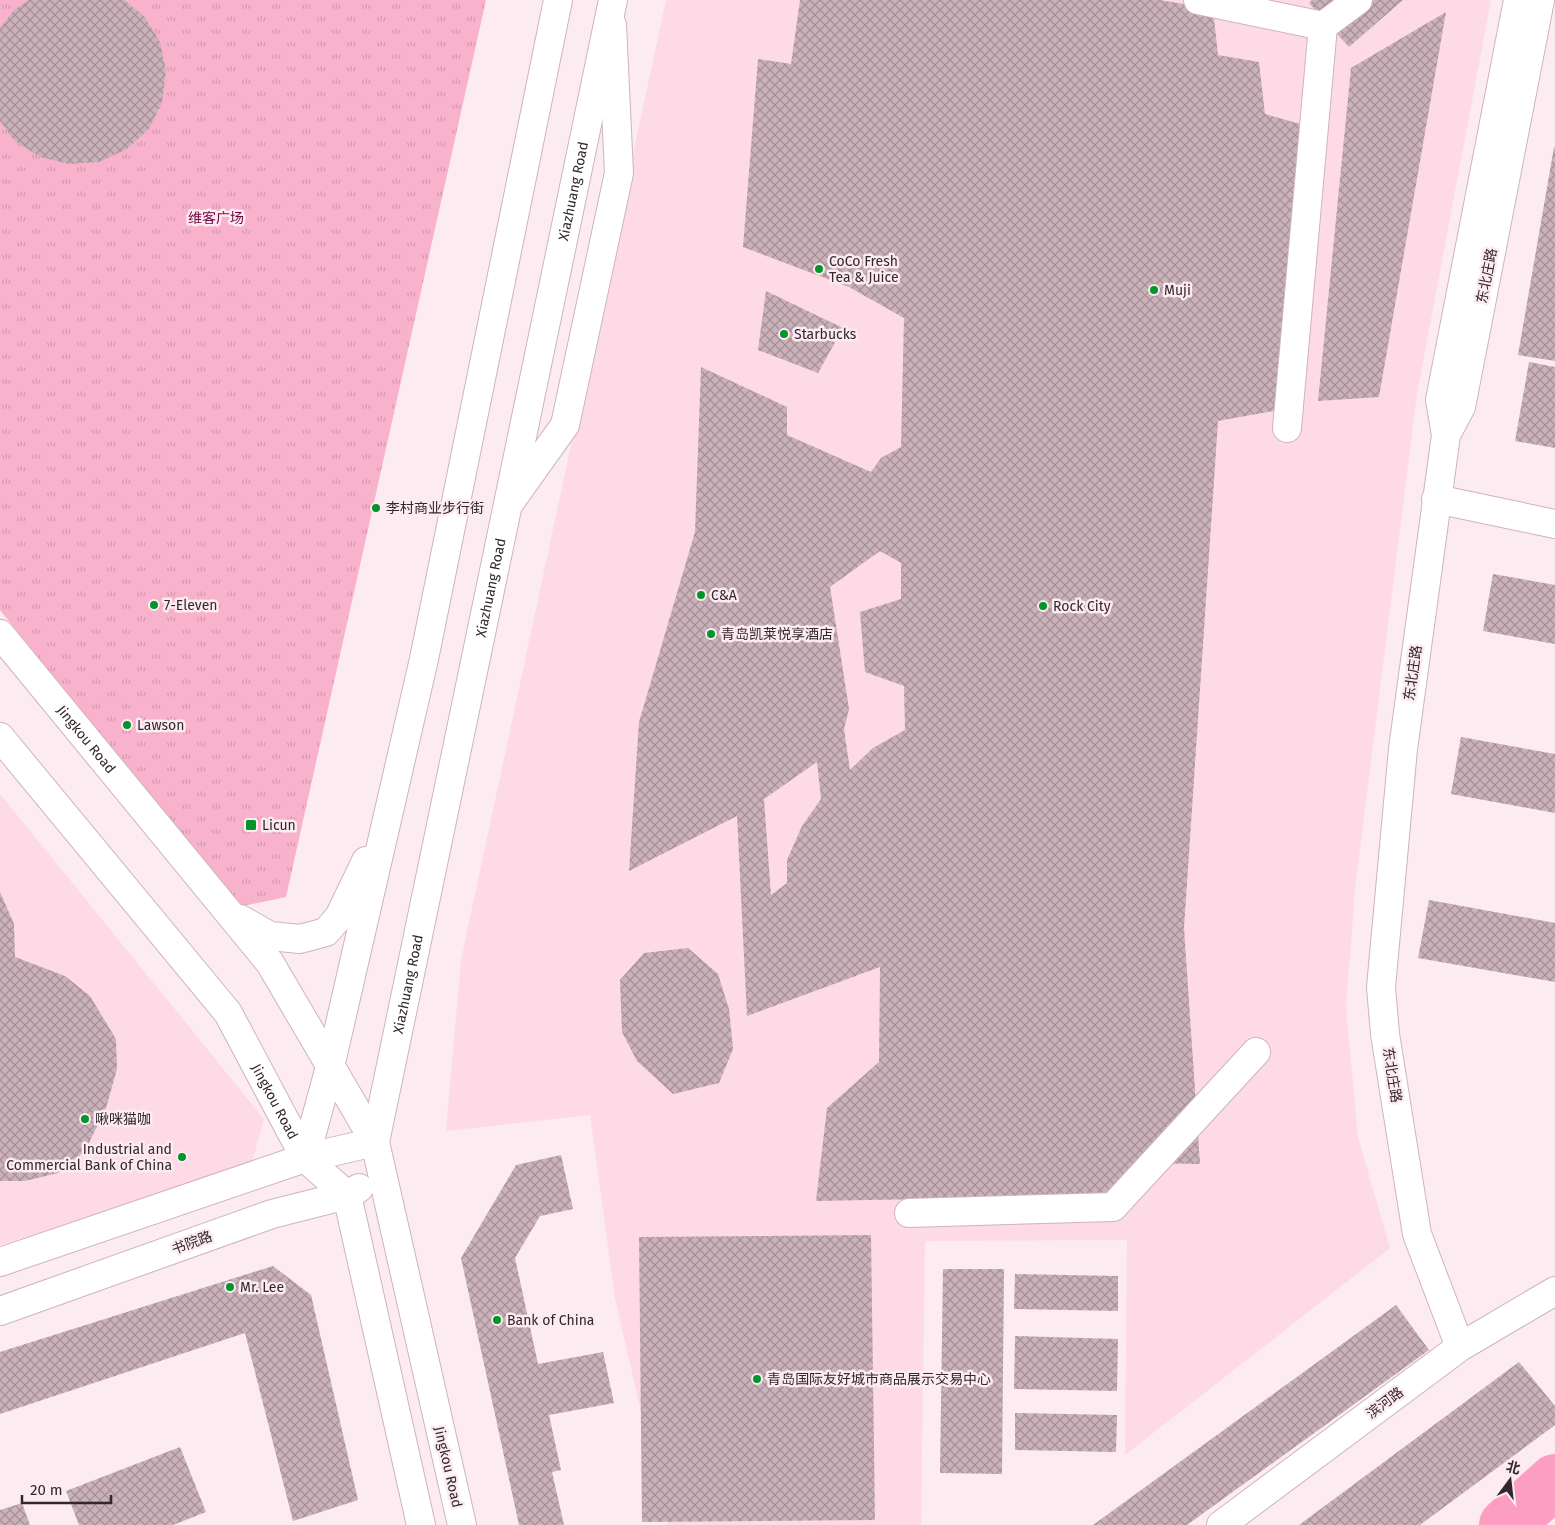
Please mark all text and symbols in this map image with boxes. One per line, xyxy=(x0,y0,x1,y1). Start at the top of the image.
street label: Xiazhuang Road xyxy=(555,140,592,242)
park label: 维客广场 xyxy=(188,210,244,227)
street label: 东北庄路 xyxy=(1473,247,1501,305)
place label: CoCo Fresh Tea & Juice xyxy=(829,253,899,286)
marker: CoCo Fresh Tea & Juice xyxy=(813,263,825,275)
place label: Muji xyxy=(1164,282,1191,299)
marker: Muji xyxy=(1148,284,1160,296)
place label: Starbucks xyxy=(794,326,857,343)
marker: Starbucks xyxy=(778,328,790,340)
place label: 李村商业步行街 xyxy=(386,500,484,517)
marker: 李村商业步行街 xyxy=(370,502,382,514)
street label: Xiazhuang Road xyxy=(472,537,509,639)
place label: C&A xyxy=(711,587,737,604)
marker: C&A xyxy=(695,589,707,601)
place label: 7-Eleven xyxy=(164,597,218,614)
place label: Rock City xyxy=(1053,598,1111,615)
marker: 7-Eleven xyxy=(148,599,160,611)
marker: Rock City xyxy=(1037,600,1049,612)
place label: 青岛凯莱悦享酒店 xyxy=(721,626,833,643)
marker: 青岛凯莱悦享酒店 xyxy=(705,628,717,640)
street label: 东北庄路 xyxy=(1401,644,1425,702)
street label: Jingkou Road xyxy=(53,702,119,777)
place label: Lawson xyxy=(137,717,184,734)
marker: Lawson xyxy=(121,719,133,731)
place label: Licun xyxy=(262,817,296,834)
marker: Licun xyxy=(244,818,258,832)
street label: Xiazhuang Road xyxy=(389,933,427,1035)
street label: 东北庄路 xyxy=(1379,1046,1405,1104)
street label: Jingkou Road xyxy=(248,1061,302,1142)
place label: 啾咪猫咖 xyxy=(95,1111,151,1128)
marker: 啾咪猫咖 xyxy=(79,1113,91,1125)
place label: Industrial and Commercial Bank of China xyxy=(6,1141,172,1174)
marker: Industrial and Commercial Bank of China xyxy=(176,1151,188,1163)
street label: 书院路 xyxy=(169,1228,215,1258)
place label: Mr. Lee xyxy=(240,1279,284,1296)
marker: Mr. Lee xyxy=(224,1281,236,1293)
place label: Bank of China xyxy=(507,1312,594,1329)
marker: Bank of China xyxy=(491,1314,503,1326)
place label: 青岛国际友好城市商品展示交易中心 xyxy=(767,1371,991,1388)
marker: 青岛国际友好城市商品展示交易中心 xyxy=(751,1373,763,1385)
street label: 滨河路 xyxy=(1363,1384,1407,1422)
street label: Jingkou Road xyxy=(430,1425,466,1509)
north arrow xyxy=(1485,1455,1535,1505)
text: 北 xyxy=(1504,1458,1522,1478)
scale bar xyxy=(22,1472,111,1504)
text: 20 m xyxy=(30,1481,63,1499)

